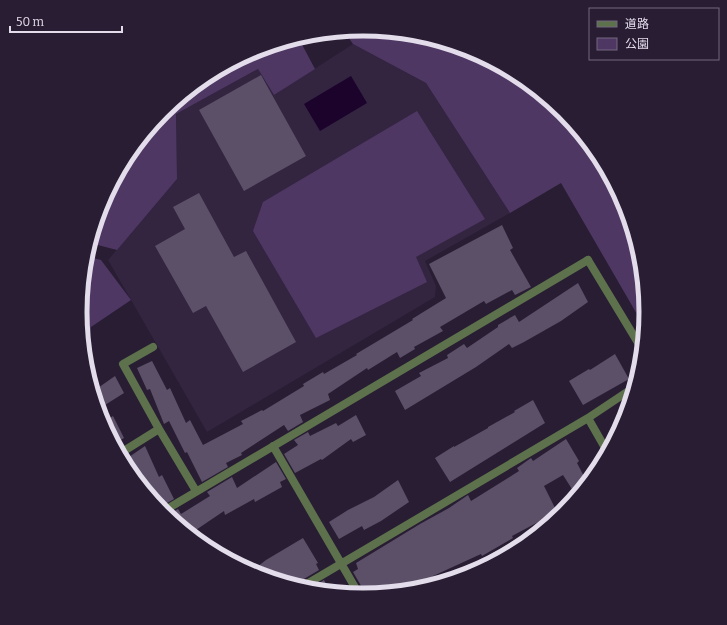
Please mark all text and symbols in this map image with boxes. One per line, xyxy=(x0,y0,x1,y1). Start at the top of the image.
scale bar xyxy=(10,8,122,34)
legend xyxy=(589,8,719,60)
text: 50 m xyxy=(16,15,45,29)
text: 道路 xyxy=(625,17,649,31)
text: 公園 xyxy=(625,37,649,51)

